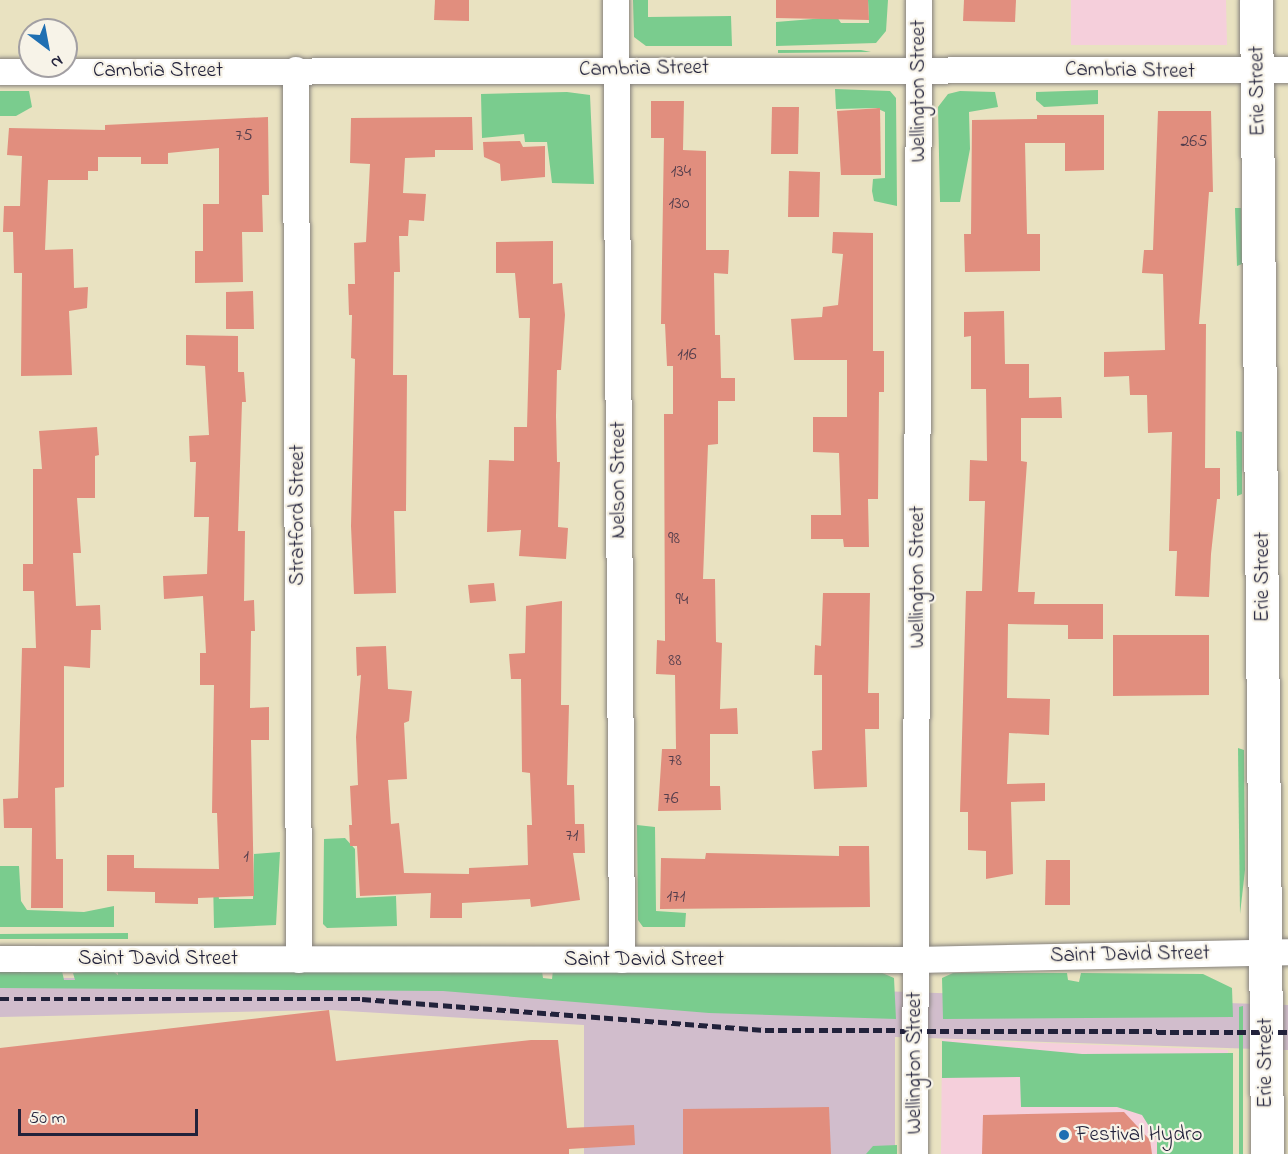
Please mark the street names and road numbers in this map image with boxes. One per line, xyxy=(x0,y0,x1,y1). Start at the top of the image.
street label: Wellington Street xyxy=(906,20,932,162)
street label: Erie Street xyxy=(1245,45,1271,137)
street label: Cambria Street xyxy=(579,55,709,83)
street label: Cambria Street xyxy=(1065,57,1195,85)
street label: Cambria Street xyxy=(93,58,223,84)
street label: Nelson Street xyxy=(606,421,632,539)
street label: Stratford Street xyxy=(285,444,311,586)
street label: Wellington Street xyxy=(905,506,931,648)
street label: Erie Street xyxy=(1250,532,1276,622)
street label: Saint David Street xyxy=(1050,941,1210,969)
street label: Saint David Street xyxy=(78,946,238,972)
street label: Saint David Street xyxy=(564,947,724,973)
street label: Wellington Street xyxy=(902,992,928,1134)
street label: Erie Street xyxy=(1253,1018,1279,1108)

